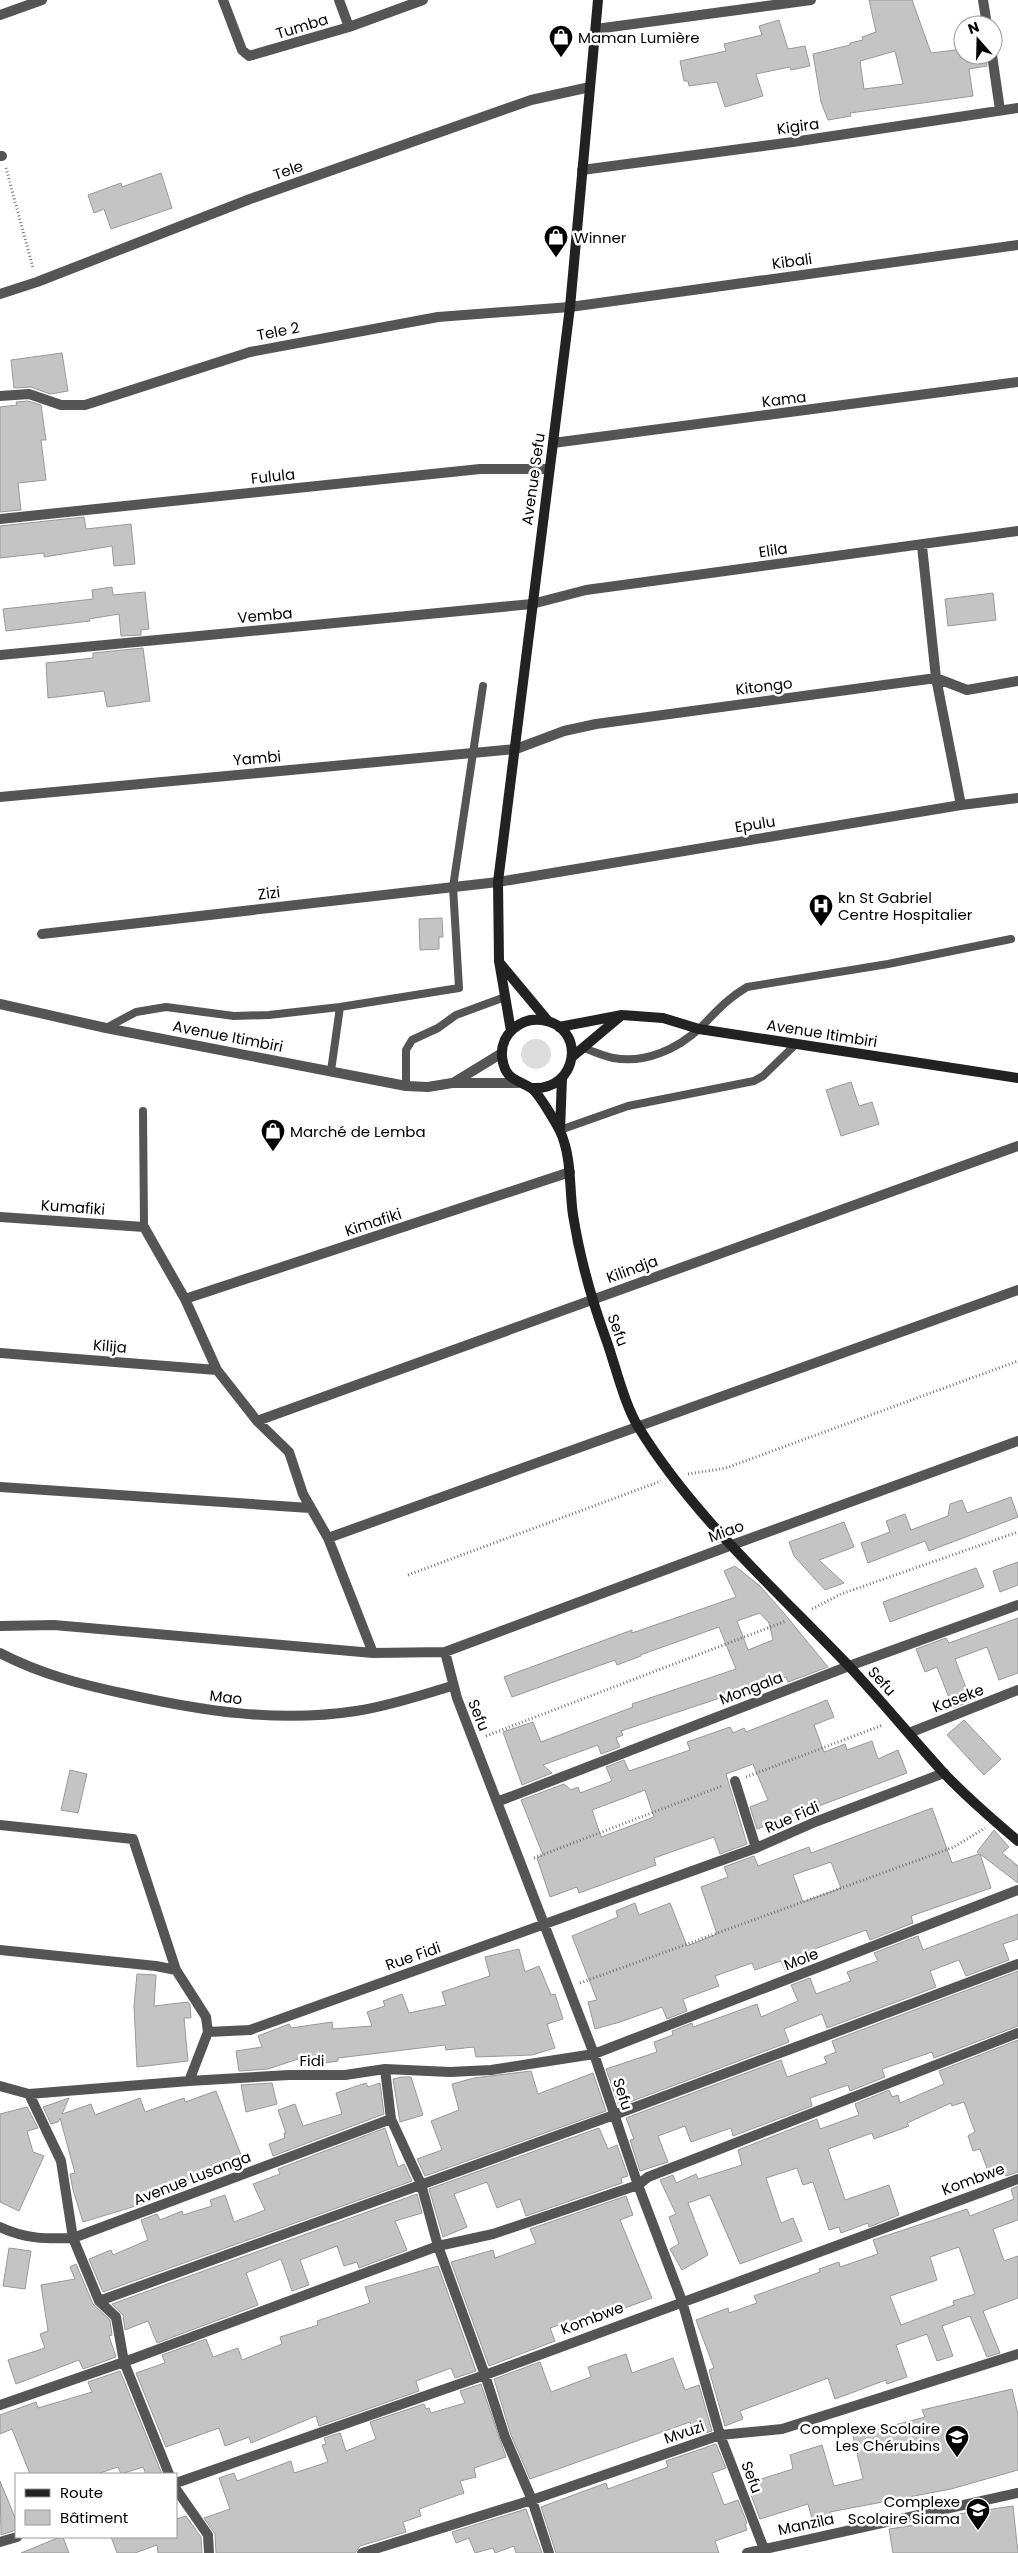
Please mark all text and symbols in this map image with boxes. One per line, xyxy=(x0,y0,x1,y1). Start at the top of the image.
street label: Tumba xyxy=(273,8,331,44)
north arrow xyxy=(953,15,1003,65)
text: N xyxy=(965,17,982,39)
shop icon: Maman Lumière xyxy=(548,24,574,58)
place label: Maman Lumière xyxy=(578,27,700,48)
street label: Kigira xyxy=(776,113,820,139)
street label: Tele xyxy=(270,155,306,185)
shop icon: Winner xyxy=(543,224,569,258)
place label: Winner xyxy=(574,227,627,248)
street label: Kibali xyxy=(771,248,813,274)
street label: Tele 2 xyxy=(255,317,301,345)
street label: Kama xyxy=(761,386,807,412)
street label: Avenue Sefu xyxy=(516,431,550,527)
street label: Fulula xyxy=(250,463,296,489)
street label: Elila xyxy=(757,538,789,562)
street label: Vemba xyxy=(237,602,293,628)
street label: Kitongo xyxy=(734,672,794,700)
street label: Yambi xyxy=(232,745,282,771)
street label: Epulu xyxy=(733,810,777,838)
street label: Zizi xyxy=(257,881,281,905)
place label: kn St Gabriel Centre Hospitalier xyxy=(838,887,973,925)
hospital icon: kn St Gabriel Centre Hospitalier xyxy=(808,893,834,927)
street label: Avenue Itimbiri xyxy=(765,1014,879,1052)
street label: Avenue Itimbiri xyxy=(171,1015,285,1057)
shop icon: Marché de Lemba xyxy=(260,1118,286,1152)
place label: Marché de Lemba xyxy=(290,1121,426,1142)
street label: Kumafiki xyxy=(40,1194,106,1220)
street label: Kimafiki xyxy=(342,1203,404,1241)
street label: Kilindja xyxy=(603,1250,661,1288)
street label: Sefu xyxy=(603,1311,633,1349)
street label: Kilija xyxy=(92,1334,128,1358)
street label: Miao xyxy=(705,1515,747,1547)
street label: Sefu xyxy=(863,1662,901,1700)
street label: Mongala xyxy=(716,1666,786,1710)
street label: Kaseke xyxy=(929,1679,987,1717)
street label: Mao xyxy=(209,1685,243,1709)
street label: Sefu xyxy=(463,1696,495,1734)
street label: Rue Fidi xyxy=(762,1796,822,1838)
street label: Rue Fidi xyxy=(383,1937,443,1975)
street label: Mole xyxy=(781,1943,821,1975)
street label: Fidi xyxy=(299,2050,325,2071)
street label: Sefu xyxy=(608,2075,638,2113)
street label: Avenue Lusanga xyxy=(130,2146,254,2210)
street label: Kombwe xyxy=(939,2158,1007,2200)
street label: Kombwe xyxy=(558,2296,626,2340)
street label: Mvuzi xyxy=(661,2415,707,2449)
place label: Complexe Scolaire Les Chérubins xyxy=(800,2418,940,2456)
school or university icon: Complexe Scolaire Les Chérubins xyxy=(944,2424,970,2458)
street label: Sefu xyxy=(736,2458,768,2496)
legend xyxy=(15,2473,178,2538)
text: Route xyxy=(60,2482,103,2503)
place label: Complexe Scolaire Siama xyxy=(848,2491,960,2529)
school or university icon: Complexe Scolaire Siama xyxy=(965,2497,991,2531)
text: Bâtiment xyxy=(60,2507,128,2528)
street label: Manzila xyxy=(776,2508,836,2540)

